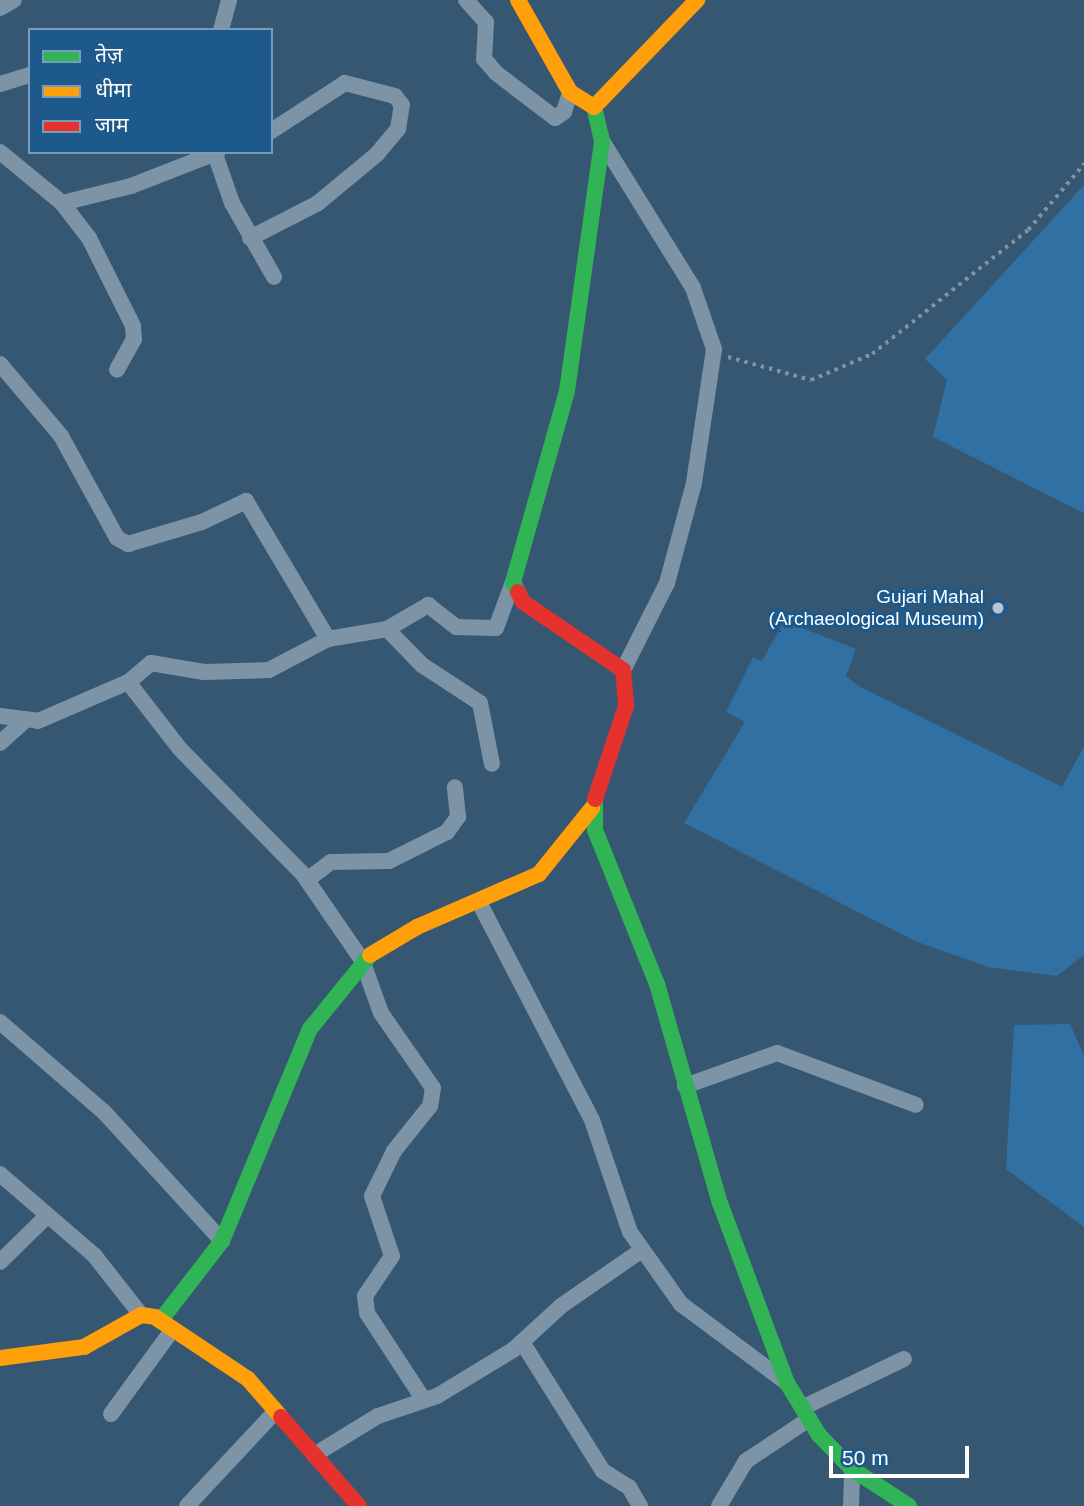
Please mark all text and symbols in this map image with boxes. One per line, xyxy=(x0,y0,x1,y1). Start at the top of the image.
legend xyxy=(28,28,273,154)
text: तेज़ xyxy=(95,43,123,66)
text: धीमा xyxy=(95,78,131,101)
text: जाम xyxy=(95,113,129,136)
place label: Gujari Mahal (Archaeological Museum) xyxy=(769,586,984,630)
marker: Gujari Mahal (Archaeological Museum) xyxy=(990,600,1006,616)
scale bar xyxy=(832,1432,972,1476)
text: 50 m xyxy=(842,1446,889,1469)

